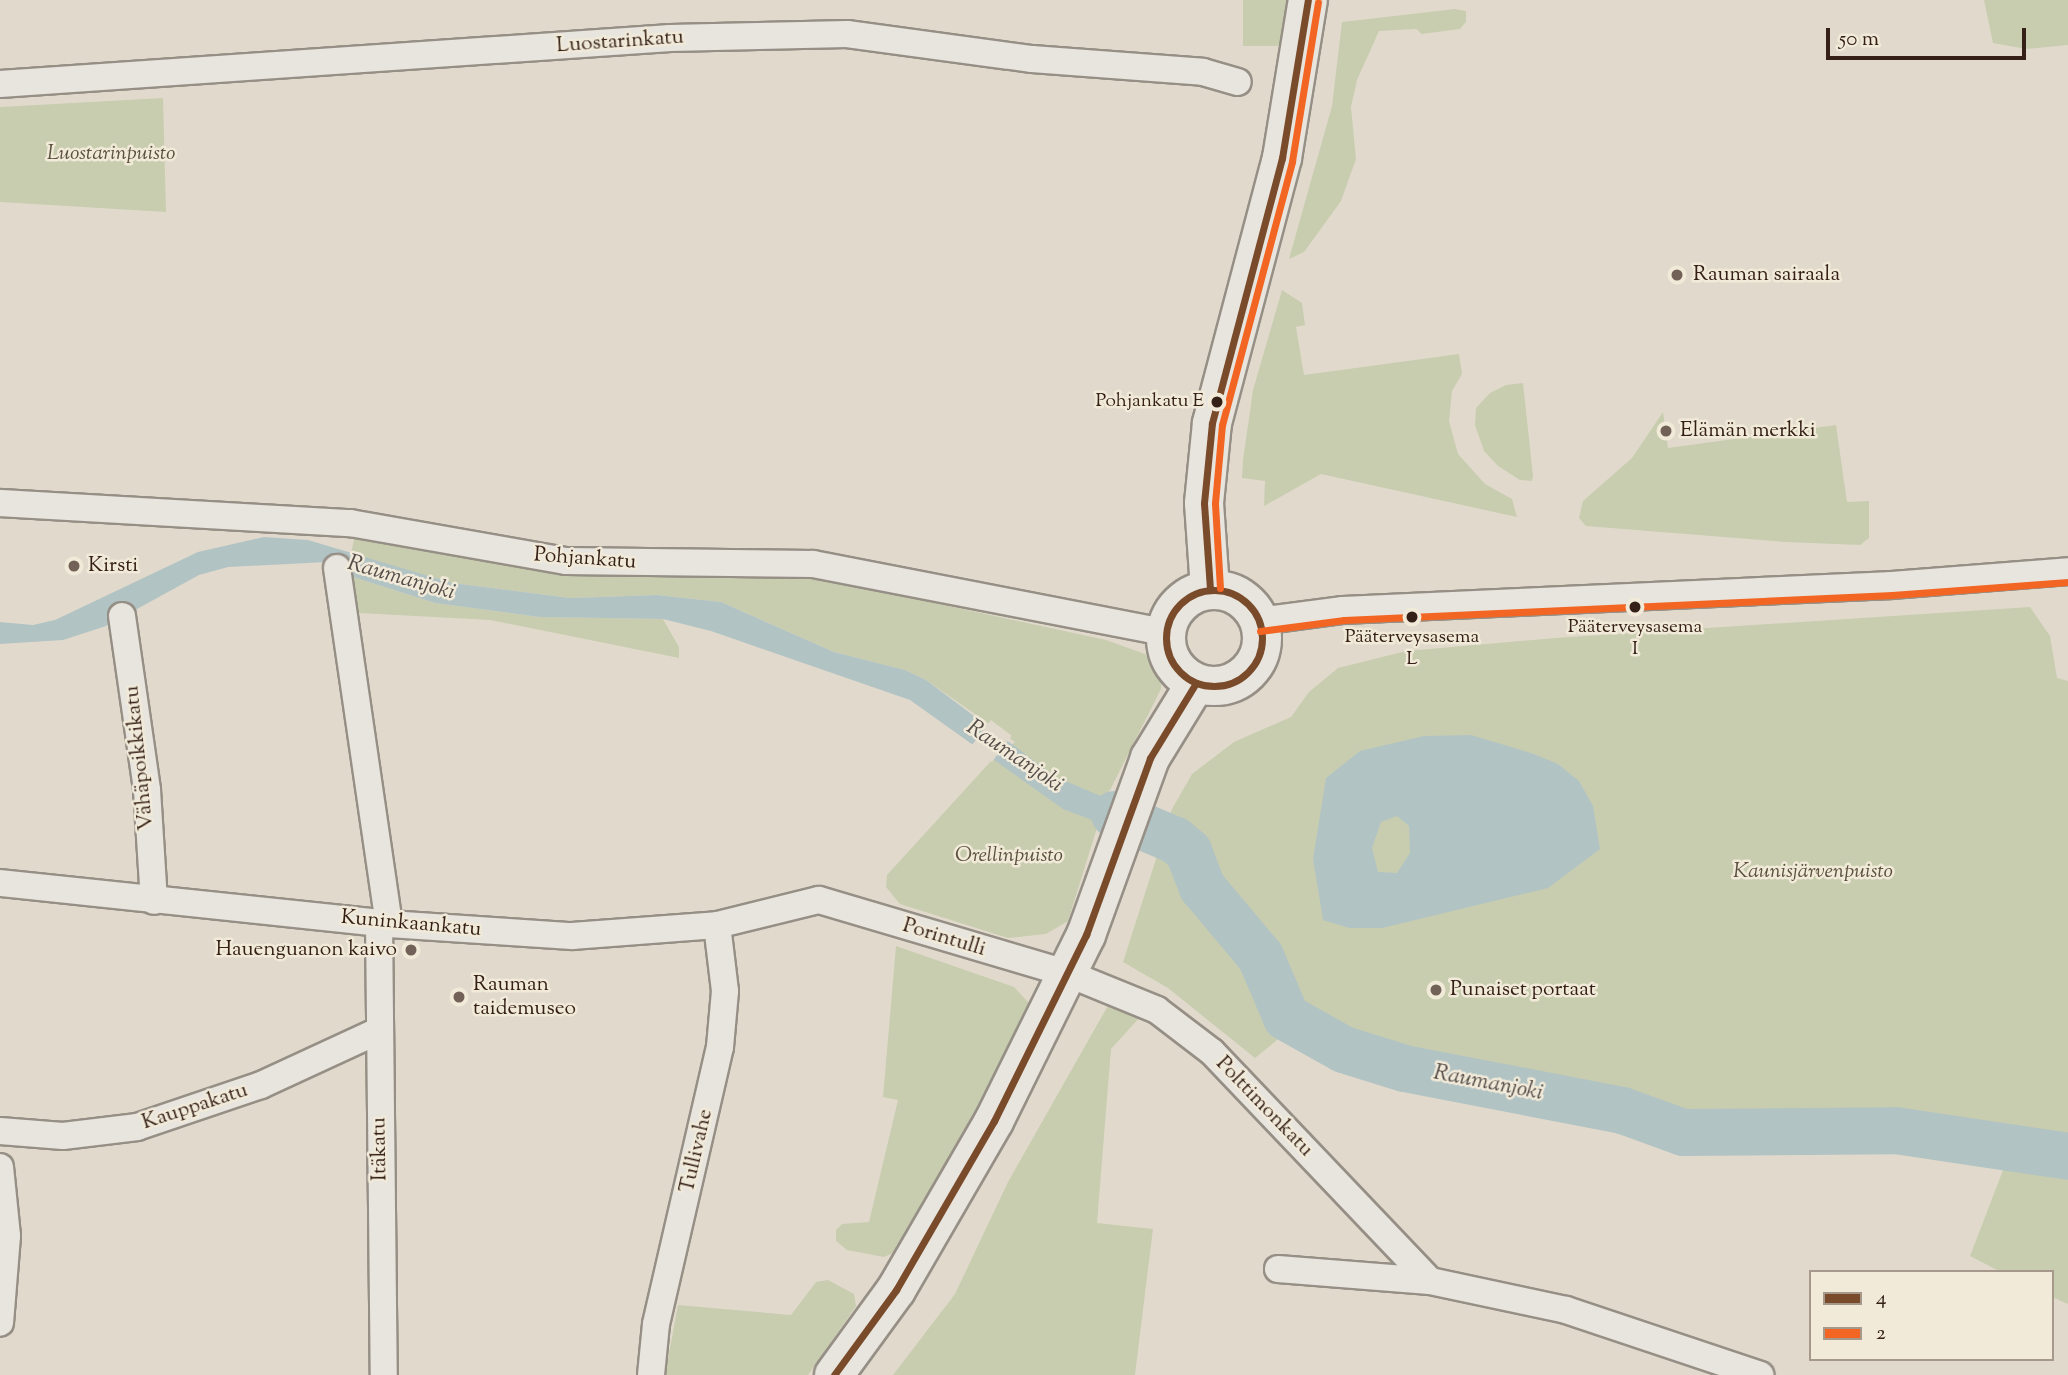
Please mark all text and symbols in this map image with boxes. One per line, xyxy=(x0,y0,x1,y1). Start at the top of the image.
scale bar xyxy=(1830,14,2030,58)
street label: Luostarinkatu xyxy=(556,25,684,59)
text: 50 m xyxy=(1839,25,1879,55)
park label: Luostarinpuisto xyxy=(47,141,175,167)
place label: Rauman sairaala xyxy=(1693,262,1840,288)
marker: Rauman sairaala xyxy=(1667,265,1687,285)
place label: Pohjankatu E xyxy=(1096,391,1204,413)
marker: Pohjankatu E xyxy=(1210,395,1224,409)
place label: Elämän merkki xyxy=(1680,418,1816,444)
marker: Elämän merkki xyxy=(1658,423,1674,439)
street label: Pohjankatu xyxy=(533,543,637,575)
water label: Raumanjoki xyxy=(344,550,458,608)
place label: Kirsti xyxy=(88,553,138,579)
marker: Kirsti xyxy=(66,558,82,574)
marker: Pääterveysasema I xyxy=(1628,600,1642,614)
marker: Pääterveysasema L xyxy=(1405,610,1419,624)
place label: Pääterveysasema I xyxy=(1568,617,1702,661)
place label: Pääterveysasema L xyxy=(1345,627,1479,671)
street label: Vähäpoikkikatu xyxy=(120,684,160,832)
water label: Raumanjoki xyxy=(960,715,1068,799)
park label: Orellinpuisto xyxy=(955,843,1063,869)
park label: Kaunisjärvenpuisto xyxy=(1733,859,1893,885)
street label: Kuninkaankatu xyxy=(340,905,482,943)
street label: Porintulli xyxy=(899,913,989,963)
place label: Hauenguanon kaivo xyxy=(215,937,397,963)
marker: Hauenguanon kaivo xyxy=(403,942,419,958)
place label: Rauman taidemuseo xyxy=(473,972,576,1022)
place label: Punaiset portaat xyxy=(1450,977,1596,1003)
marker: Punaiset portaat xyxy=(1428,982,1444,998)
marker: Rauman taidemuseo xyxy=(451,989,467,1005)
street label: Polttimonkatu xyxy=(1210,1052,1318,1162)
water label: Raumanjoki xyxy=(1431,1060,1545,1108)
street label: Kauppakatu xyxy=(139,1078,251,1136)
street label: Tullivahe xyxy=(675,1107,719,1195)
street label: Itäkatu xyxy=(367,1117,393,1181)
legend xyxy=(1809,1270,2054,1361)
text: 4 xyxy=(1876,1284,1887,1314)
text: 2 xyxy=(1876,1319,1886,1349)

